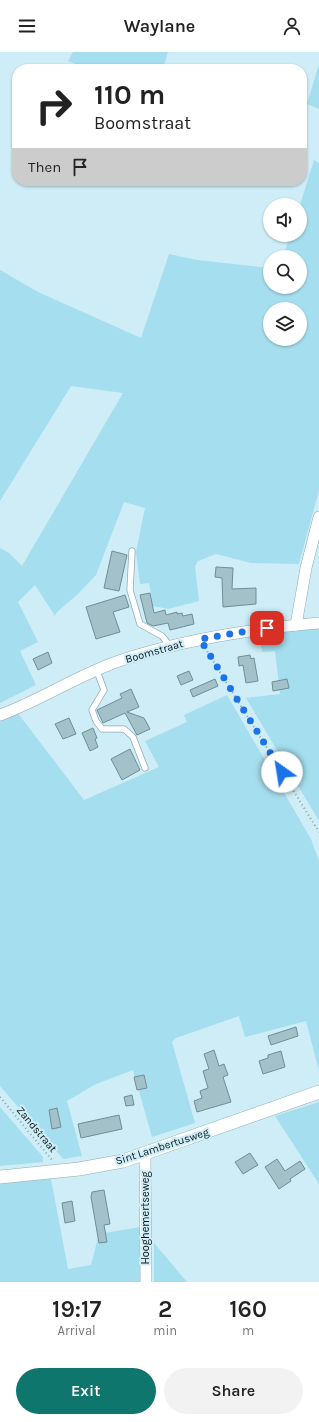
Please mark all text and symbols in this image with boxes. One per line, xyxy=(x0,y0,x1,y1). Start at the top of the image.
icon: menu xyxy=(16,15,38,37)
text: Waylane xyxy=(124,15,195,37)
icon: person xyxy=(281,15,303,37)
text: 110 m xyxy=(94,78,165,111)
icon: right xyxy=(28,80,80,132)
text: Boomstraat xyxy=(94,112,191,134)
icon: arrive xyxy=(69,156,91,178)
text: Then xyxy=(28,158,61,176)
map controls xyxy=(263,198,307,346)
button: sound xyxy=(263,198,307,242)
button: search xyxy=(263,250,307,294)
button: layers xyxy=(263,302,307,346)
pin xyxy=(250,611,284,645)
icon: arrive xyxy=(256,617,278,639)
street label: Boomstraat xyxy=(124,637,184,666)
position arrow xyxy=(261,751,303,793)
street label: Zandstraat xyxy=(14,1104,60,1155)
street label: Sint Lambertusweg xyxy=(114,1125,211,1168)
street label: Hooghemertseweg xyxy=(139,1171,152,1265)
text: 19:17 xyxy=(52,1295,101,1323)
text: 2 xyxy=(158,1295,172,1323)
text: 160 xyxy=(229,1295,267,1323)
text: Arrival xyxy=(58,1323,96,1338)
text: min xyxy=(153,1323,177,1338)
text: m xyxy=(242,1323,254,1338)
button: Exit xyxy=(16,1368,156,1414)
button: Share xyxy=(164,1368,303,1414)

